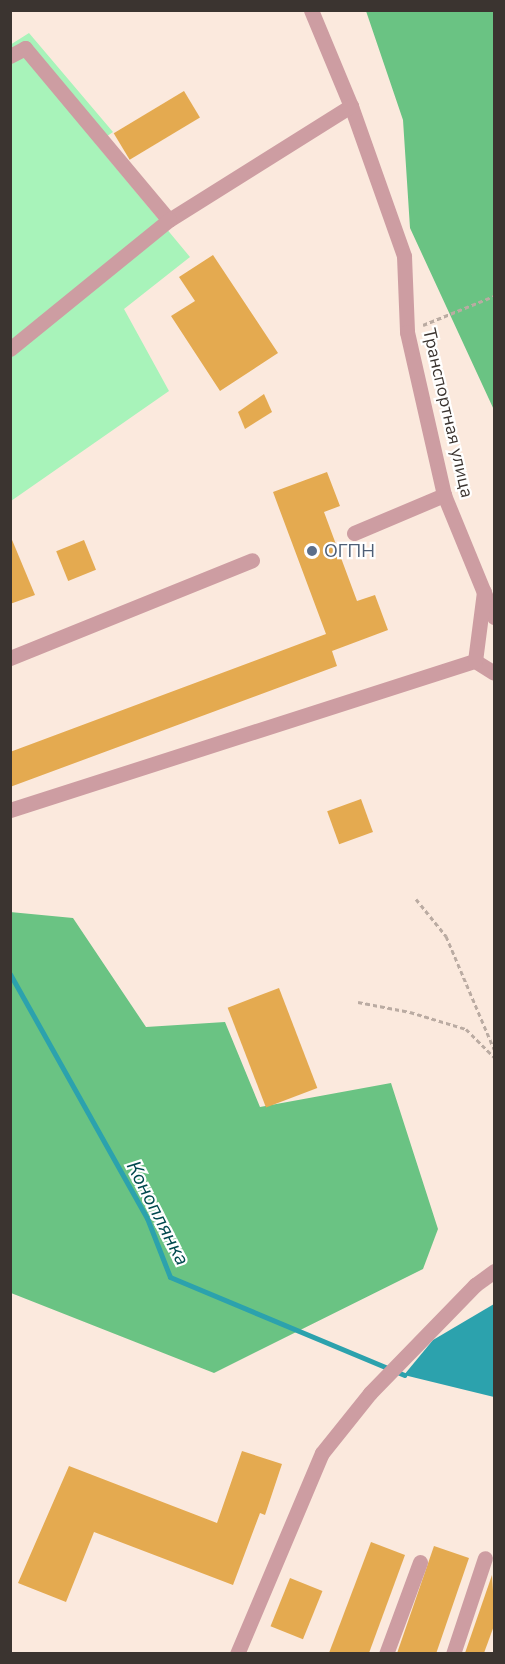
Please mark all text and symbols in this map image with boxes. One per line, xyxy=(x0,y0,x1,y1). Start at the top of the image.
street label: Транспортная улица xyxy=(418,326,478,500)
place label: ОГПН xyxy=(324,540,375,562)
marker: ОГПН xyxy=(305,544,319,558)
water label: Коноплянка xyxy=(121,1157,195,1269)

